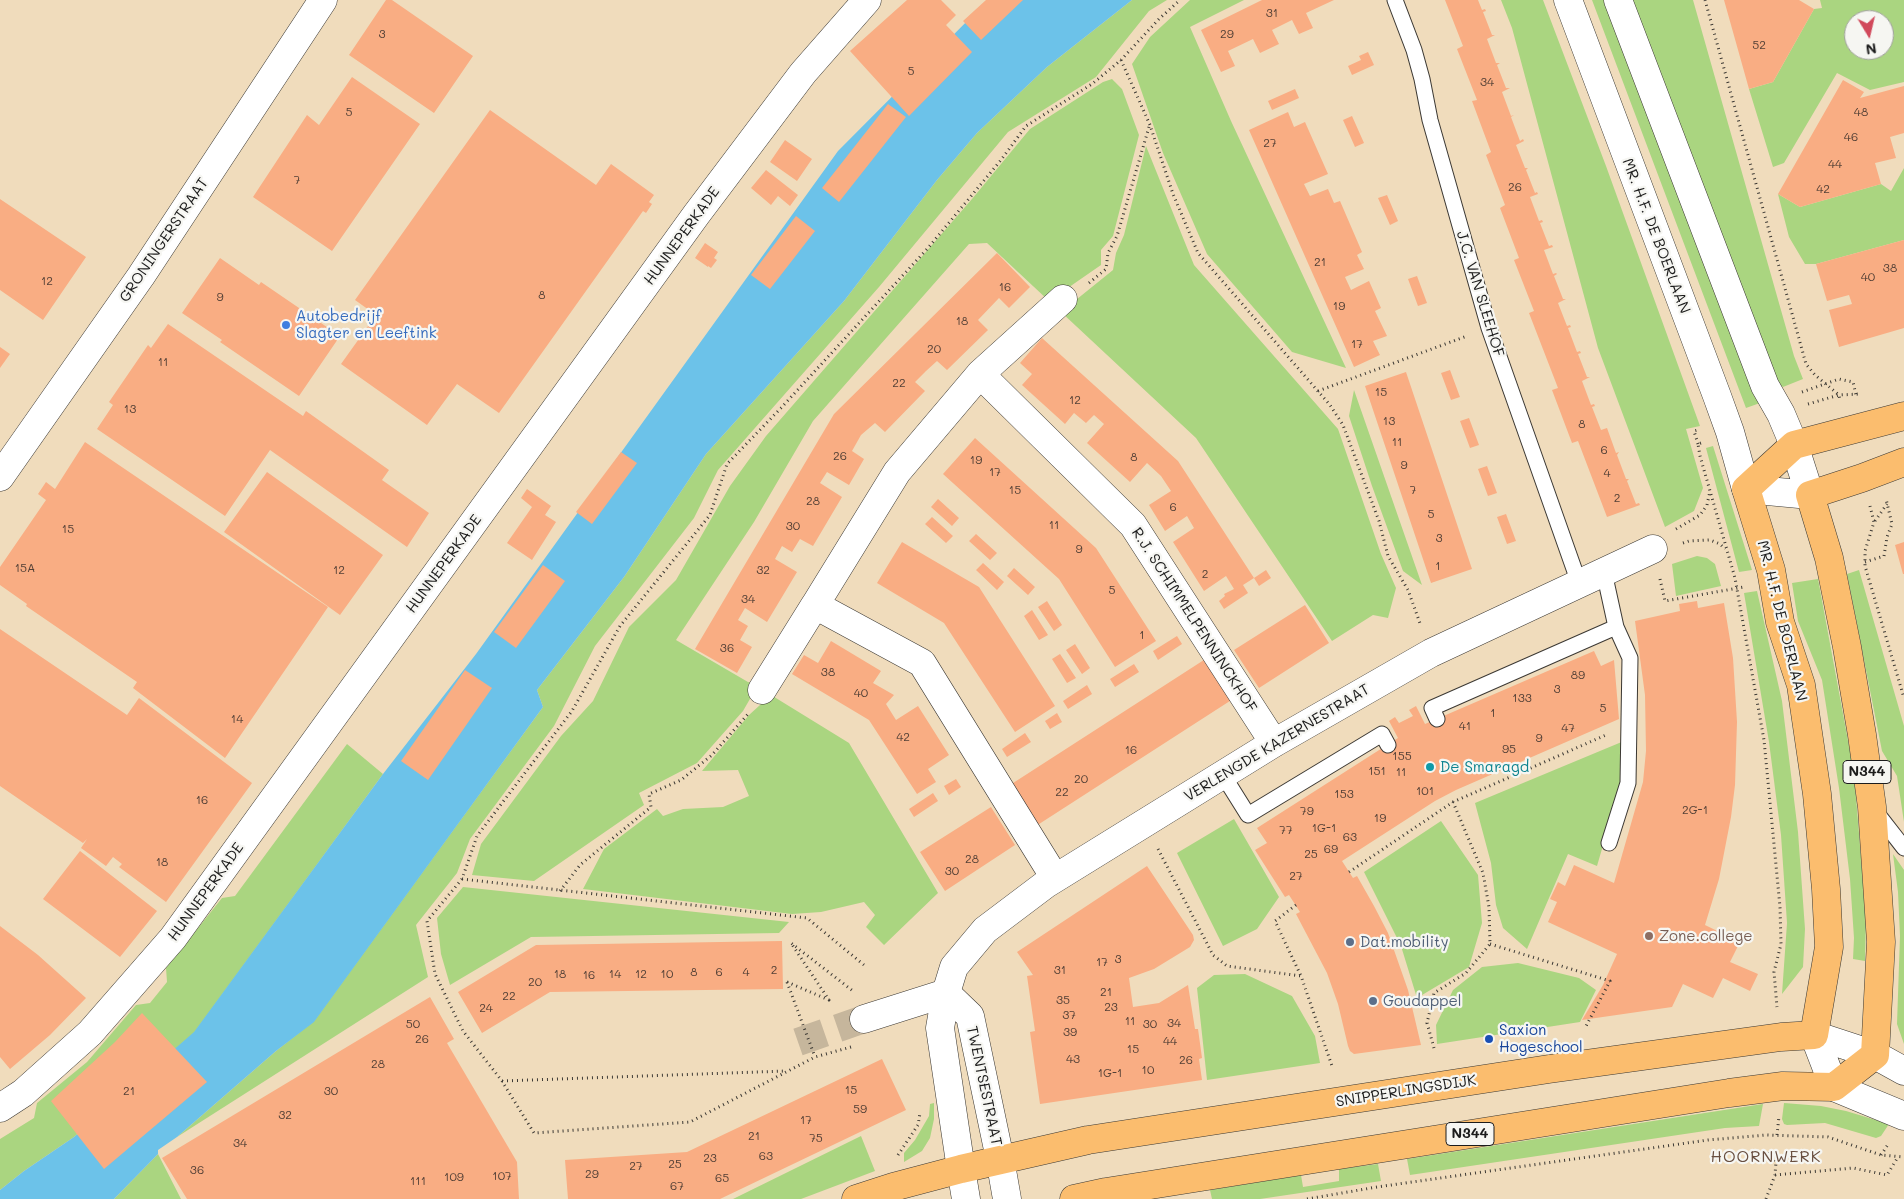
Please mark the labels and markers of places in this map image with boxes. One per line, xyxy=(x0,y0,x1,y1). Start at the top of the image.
place label: Autobedrijf Slagter en Leeftink xyxy=(296,307,437,342)
marker: Autobedrijf Slagter en Leeftink xyxy=(280,319,292,331)
place label: De Smaragd xyxy=(1440,758,1529,776)
marker: De Smaragd xyxy=(1424,761,1436,773)
place label: Zone.college xyxy=(1659,927,1753,945)
marker: Zone.college xyxy=(1643,930,1655,942)
place label: Dat.mobility xyxy=(1360,933,1448,951)
marker: Dat.mobility xyxy=(1344,936,1356,948)
place label: Goudappel xyxy=(1383,992,1462,1010)
marker: Goudappel xyxy=(1367,995,1379,1007)
place label: Saxion Hogeschool xyxy=(1499,1021,1583,1056)
marker: Saxion Hogeschool xyxy=(1483,1033,1495,1045)

